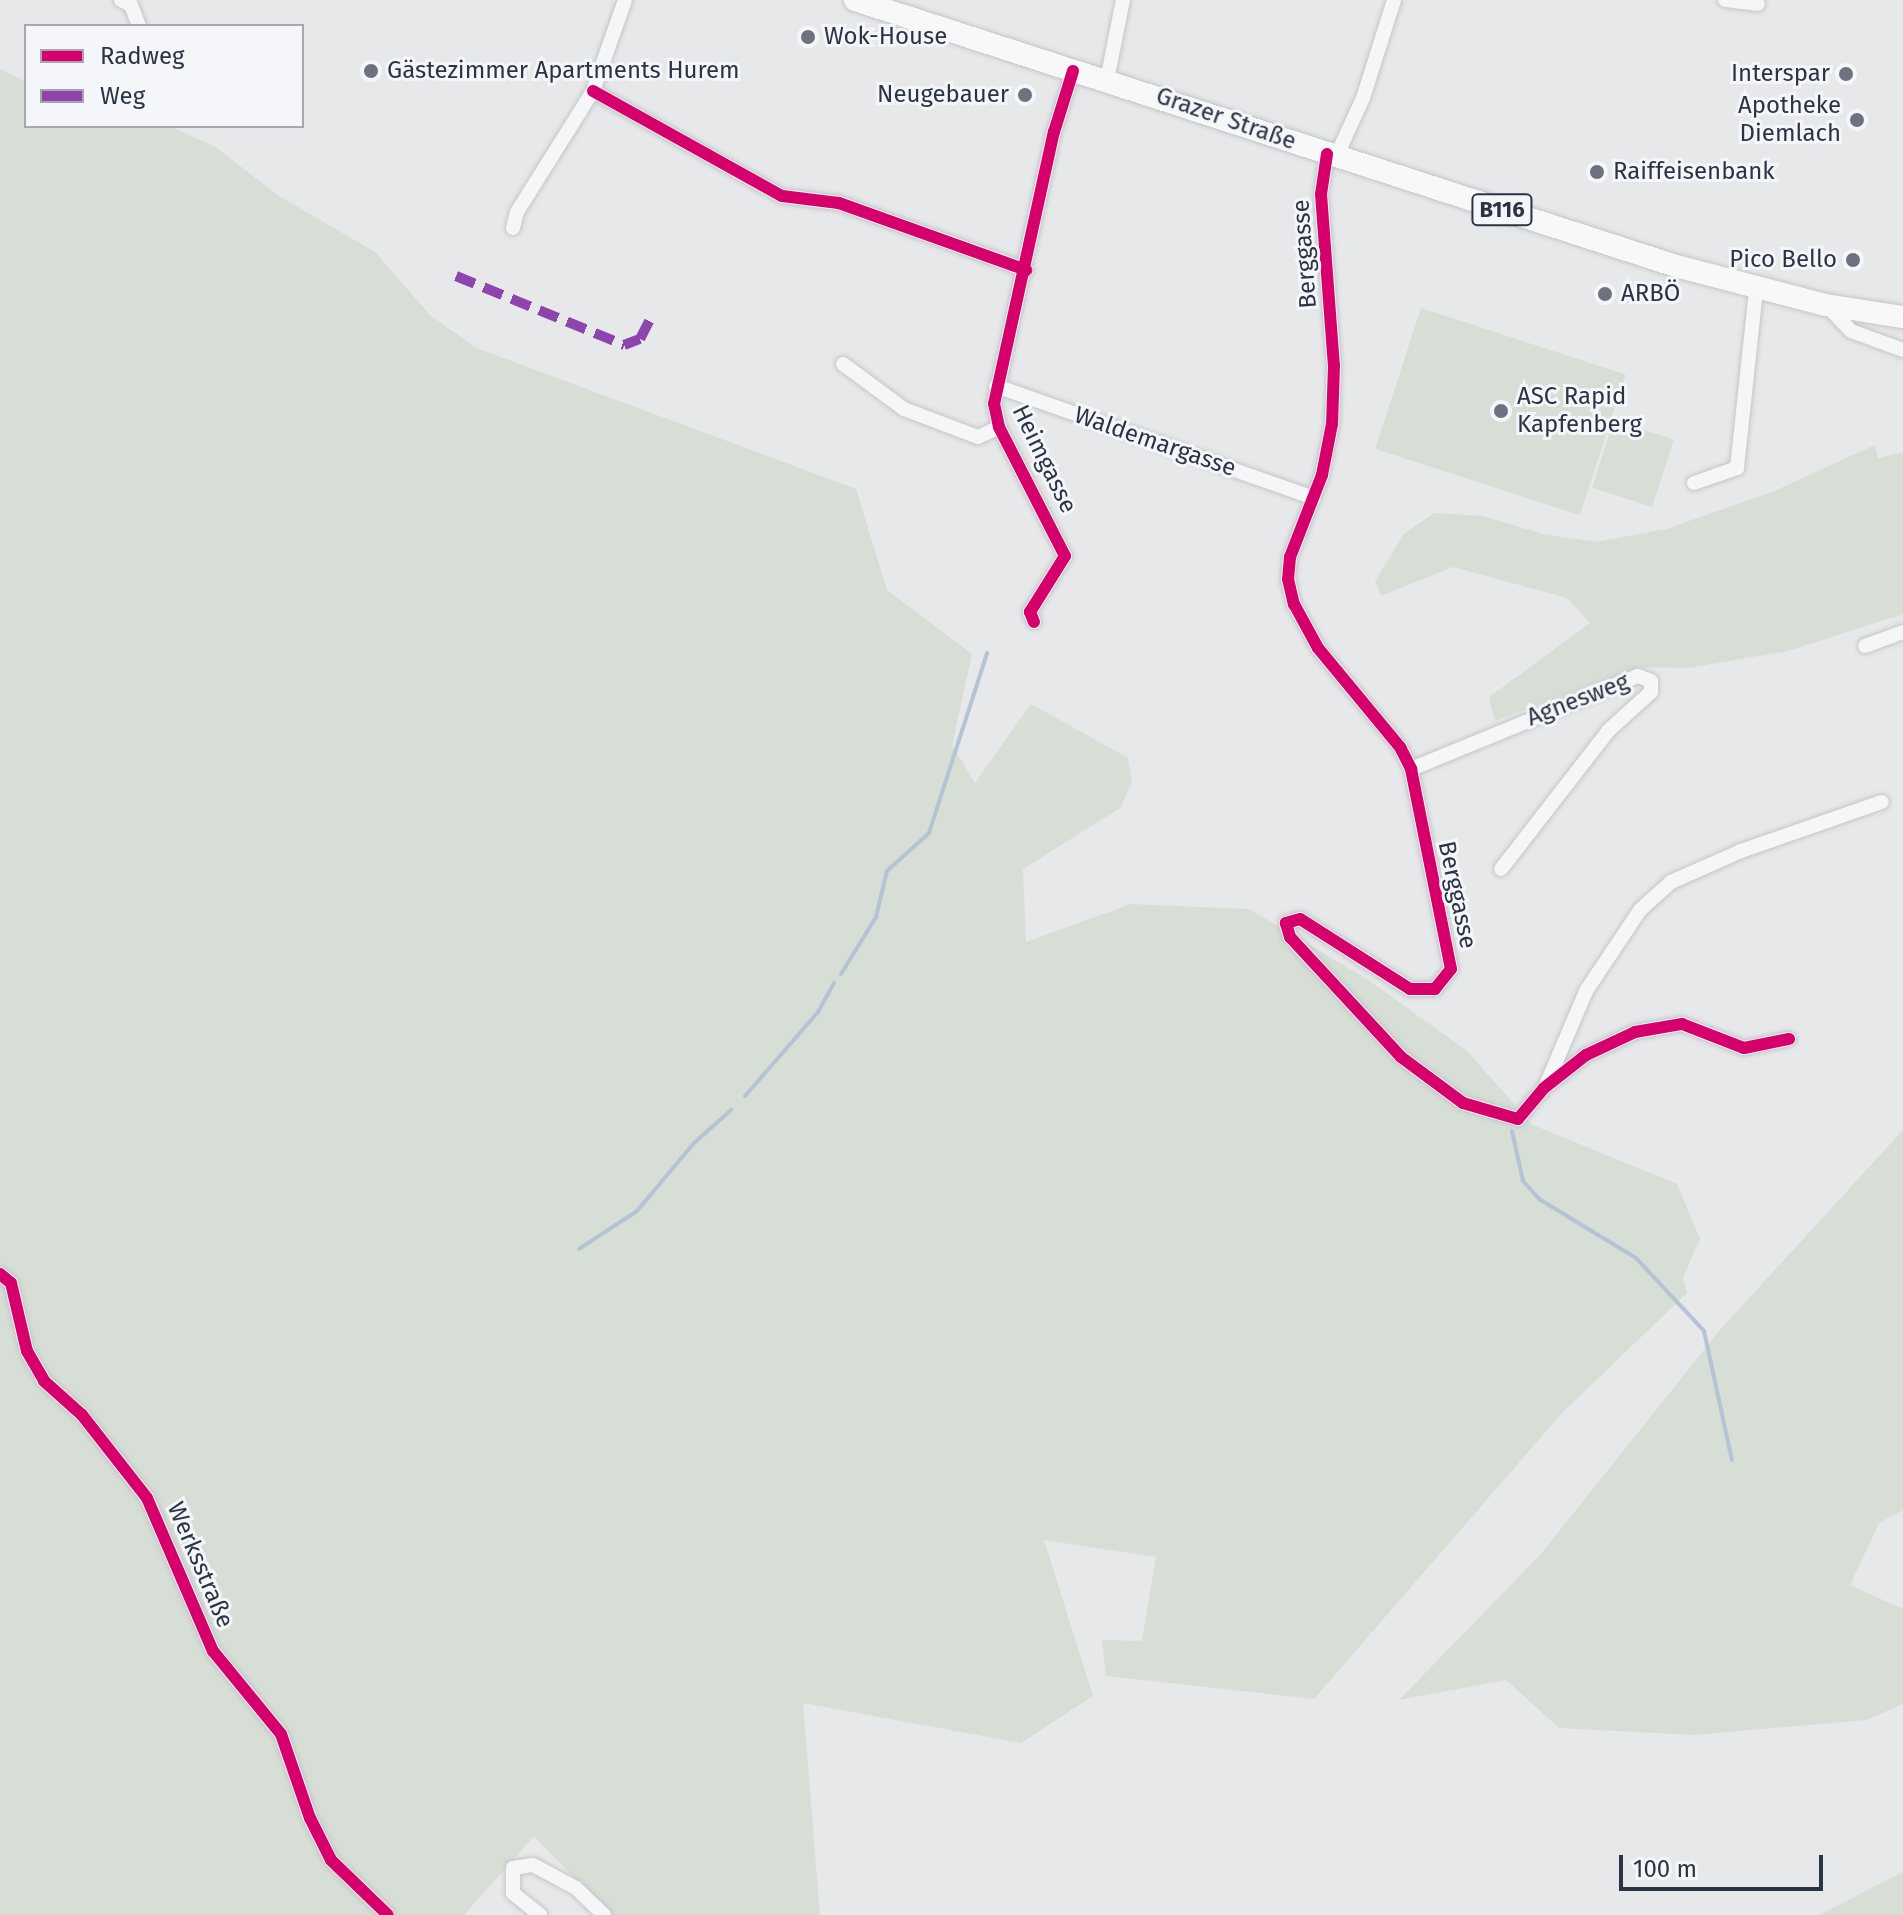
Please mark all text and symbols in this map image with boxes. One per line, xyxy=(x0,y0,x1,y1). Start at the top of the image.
place label: Wok-House xyxy=(824,23,947,51)
legend xyxy=(24,24,304,128)
marker: Wok-House xyxy=(799,28,817,46)
text: Radweg xyxy=(100,42,184,70)
place label: Gästezimmer Apartments Hurem xyxy=(387,57,740,85)
place label: Interspar xyxy=(1731,60,1830,88)
marker: Gästezimmer Apartments Hurem xyxy=(362,62,380,80)
marker: Interspar xyxy=(1837,65,1855,83)
place label: Neugebauer xyxy=(877,81,1009,109)
text: Weg xyxy=(100,82,145,110)
street label: Grazer Straße xyxy=(1152,82,1300,156)
marker: Neugebauer xyxy=(1016,86,1034,104)
place label: Apotheke Diemlach xyxy=(1738,92,1841,148)
marker: Apotheke Diemlach xyxy=(1848,111,1866,129)
place label: Raiffeisenbank xyxy=(1613,158,1775,186)
marker: Raiffeisenbank xyxy=(1588,163,1606,181)
road number: B116 xyxy=(1470,192,1534,228)
street label: Berggasse xyxy=(1287,199,1323,309)
place label: Pico Bello xyxy=(1729,246,1837,274)
marker: Pico Bello xyxy=(1844,251,1862,269)
place label: ARBÖ xyxy=(1621,280,1680,308)
marker: ARBÖ xyxy=(1596,285,1614,303)
place label: ASC Rapid Kapfenberg xyxy=(1517,383,1642,439)
street label: Heimgasse xyxy=(1005,400,1083,518)
street label: Waldemargasse xyxy=(1070,401,1240,483)
marker: ASC Rapid Kapfenberg xyxy=(1492,402,1510,420)
street label: Agnesweg xyxy=(1523,667,1633,733)
street label: Berggasse xyxy=(1432,839,1482,951)
street label: Werksstraße xyxy=(161,1498,239,1632)
scale bar xyxy=(1623,1839,1827,1889)
text: 100 m xyxy=(1633,1855,1697,1883)

